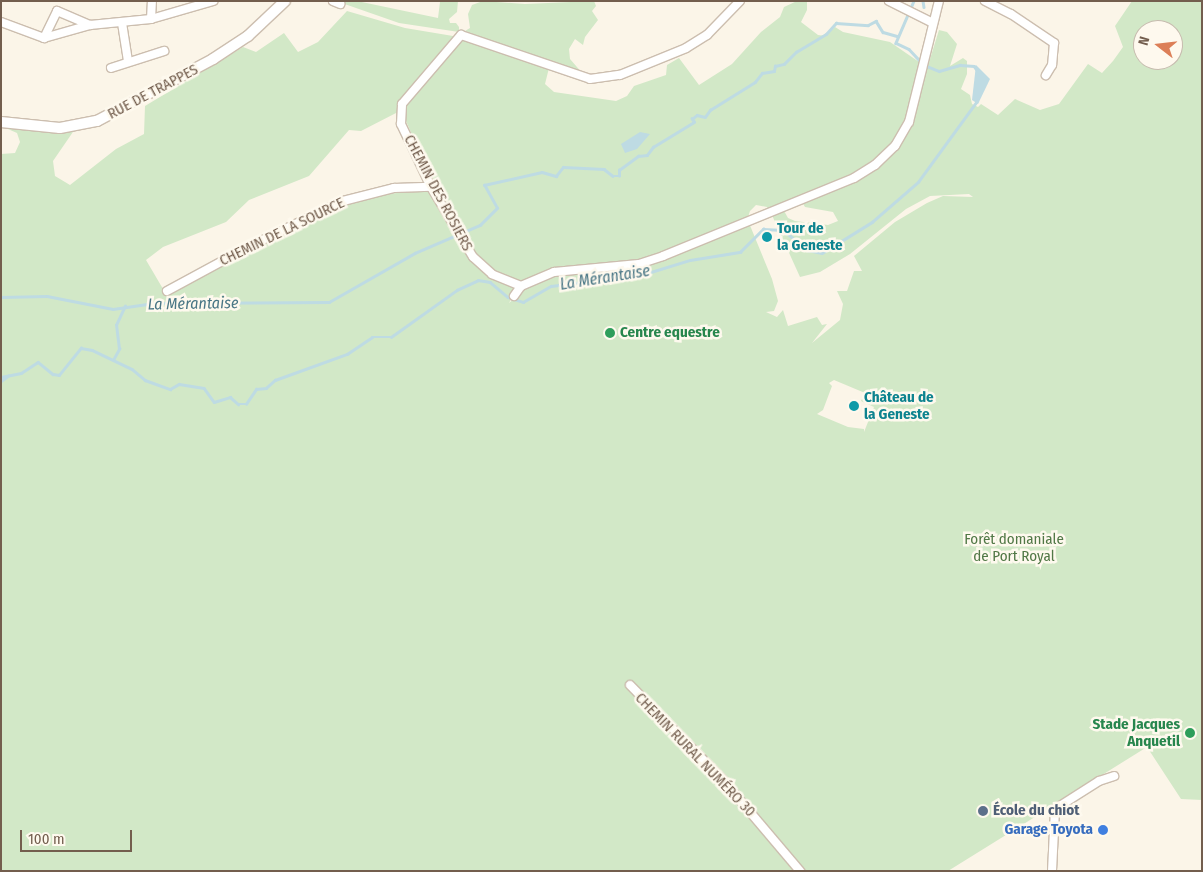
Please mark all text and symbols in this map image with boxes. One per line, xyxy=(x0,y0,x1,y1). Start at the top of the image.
north arrow xyxy=(1133,20,1183,70)
text: N xyxy=(1135,35,1153,47)
street label: RUE DE TRAPPES xyxy=(105,61,201,123)
street label: CHEMIN DES ROSIERS xyxy=(400,132,476,254)
street label: CHEMIN DE LA SOURCE xyxy=(217,194,347,270)
place label: Tour de la Geneste xyxy=(777,219,843,254)
marker: Tour de la Geneste xyxy=(761,231,773,243)
water label: La Mérantaise xyxy=(559,261,651,295)
water label: La Mérantaise xyxy=(147,294,239,314)
place label: Centre equestre xyxy=(620,324,720,342)
marker: Centre equestre xyxy=(604,327,616,339)
place label: Château de la Geneste xyxy=(864,388,934,423)
marker: Château de la Geneste xyxy=(848,400,860,412)
park label: Forêt domaniale de Port Royal xyxy=(964,530,1064,565)
street label: CHEMIN RURAL NUMÉRO 30 xyxy=(631,689,759,821)
place label: Stade Jacques Anquetil xyxy=(1093,715,1180,750)
marker: Stade Jacques Anquetil xyxy=(1184,727,1196,739)
place label: École du chiot xyxy=(993,802,1079,820)
marker: École du chiot xyxy=(977,805,989,817)
scale bar xyxy=(22,820,135,852)
place label: Garage Toyota xyxy=(1004,821,1093,839)
marker: Garage Toyota xyxy=(1097,824,1109,836)
text: 100 m xyxy=(28,830,65,848)

